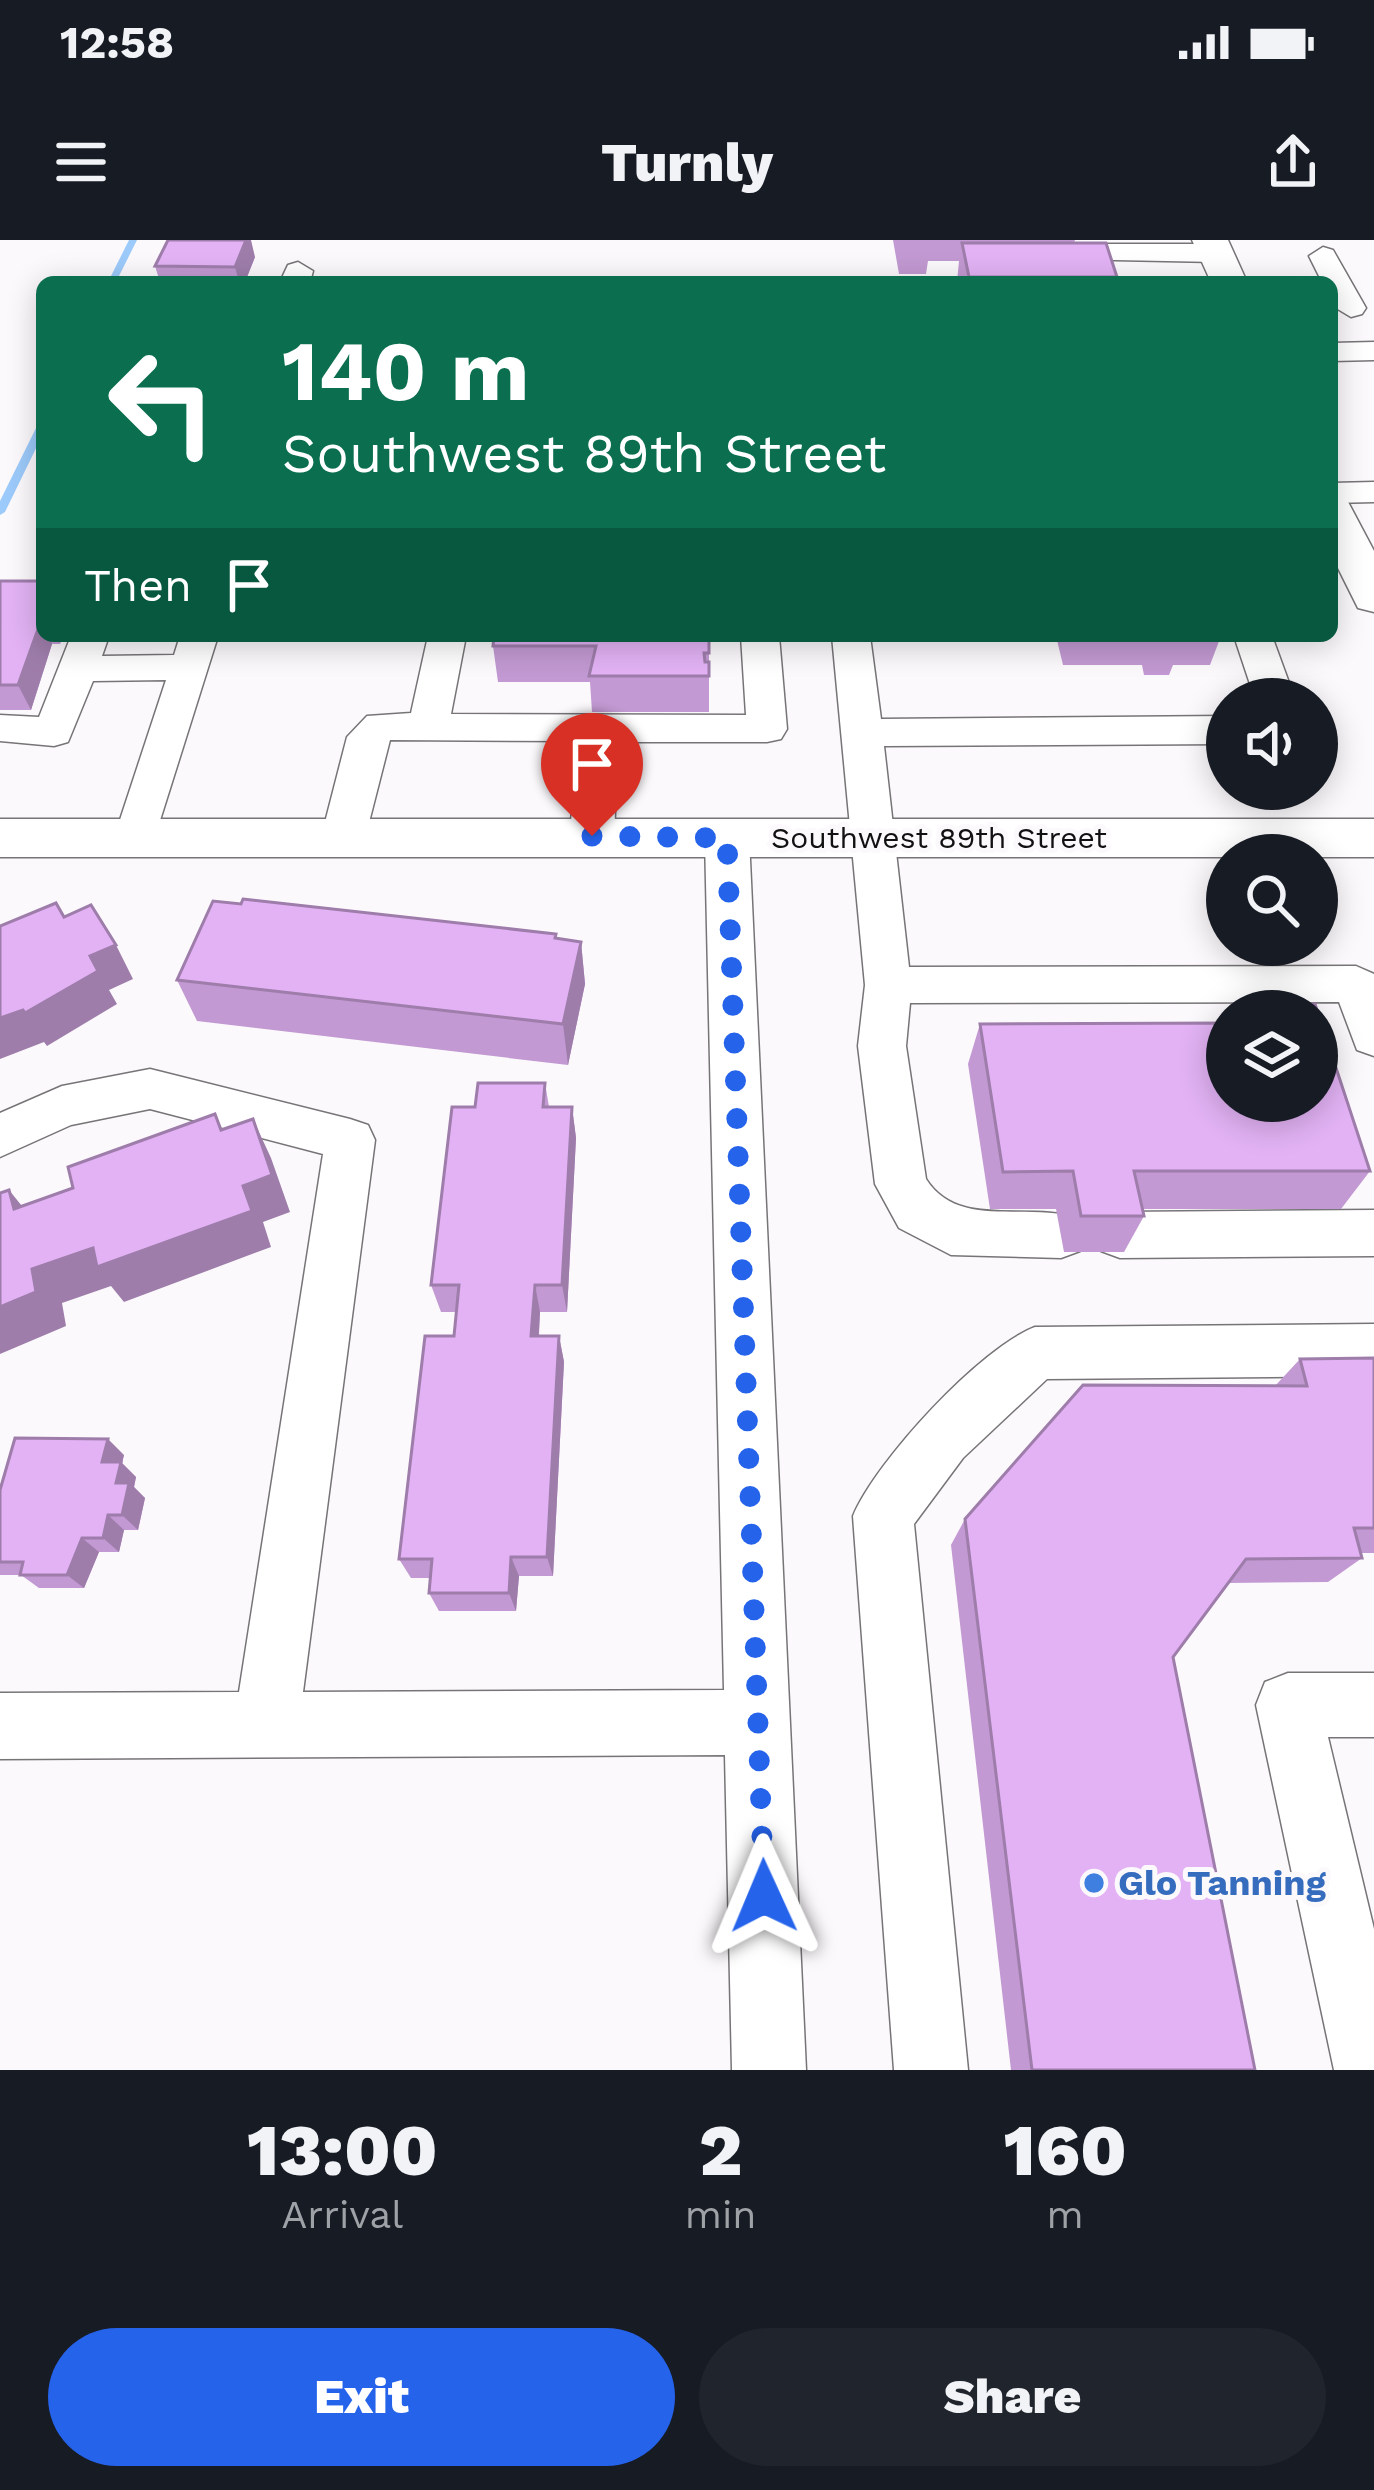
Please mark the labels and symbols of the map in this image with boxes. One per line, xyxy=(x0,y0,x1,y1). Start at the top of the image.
pin xyxy=(541,713,643,836)
street label: Southwest 89th Street xyxy=(771,820,1107,855)
position arrow xyxy=(701,1833,827,1959)
place label: Glo Tanning xyxy=(1118,1862,1327,1904)
marker: Glo Tanning xyxy=(1081,1870,1107,1896)

